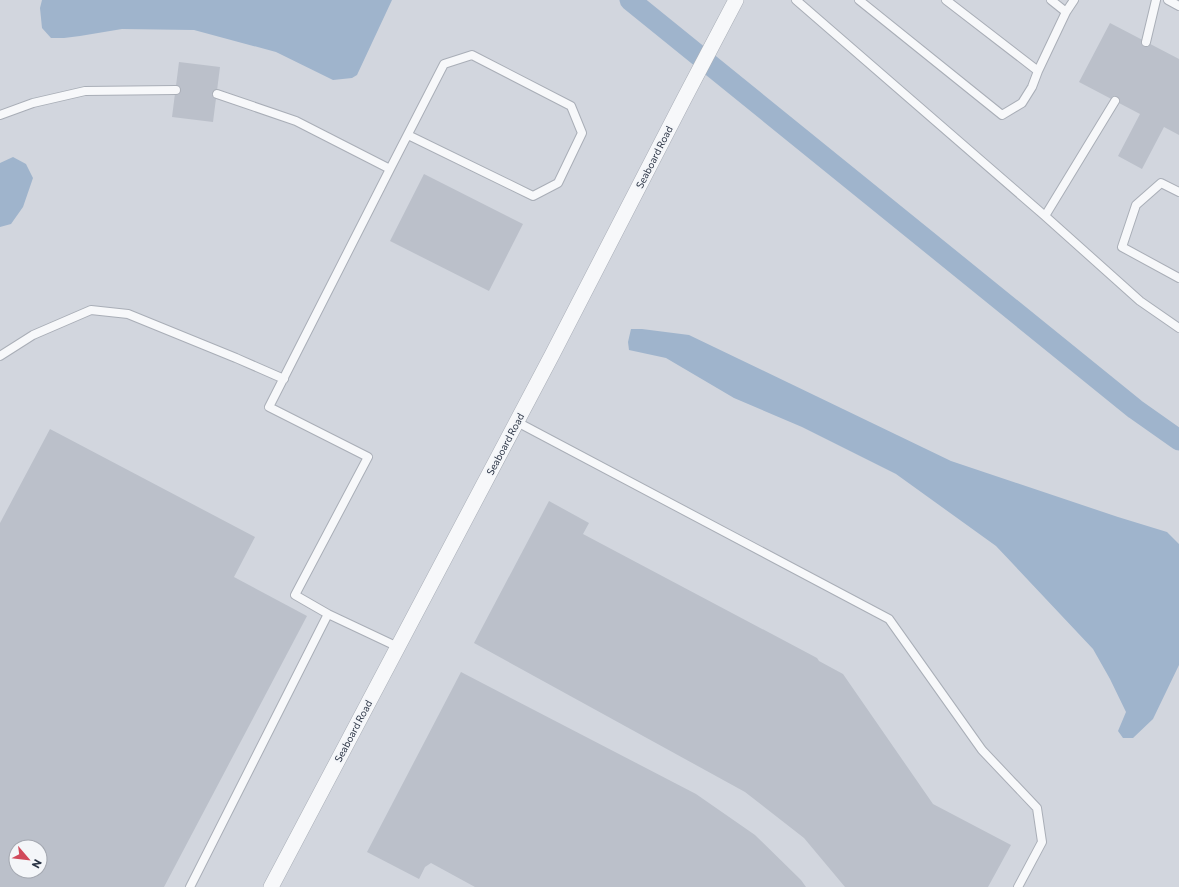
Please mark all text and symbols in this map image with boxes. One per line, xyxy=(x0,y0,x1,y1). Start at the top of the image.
street label: Seaboard Road xyxy=(633,124,675,190)
street label: Seaboard Road xyxy=(484,411,526,477)
street label: Seaboard Road xyxy=(332,698,374,764)
north arrow xyxy=(8,839,48,879)
text: N xyxy=(30,857,45,871)

